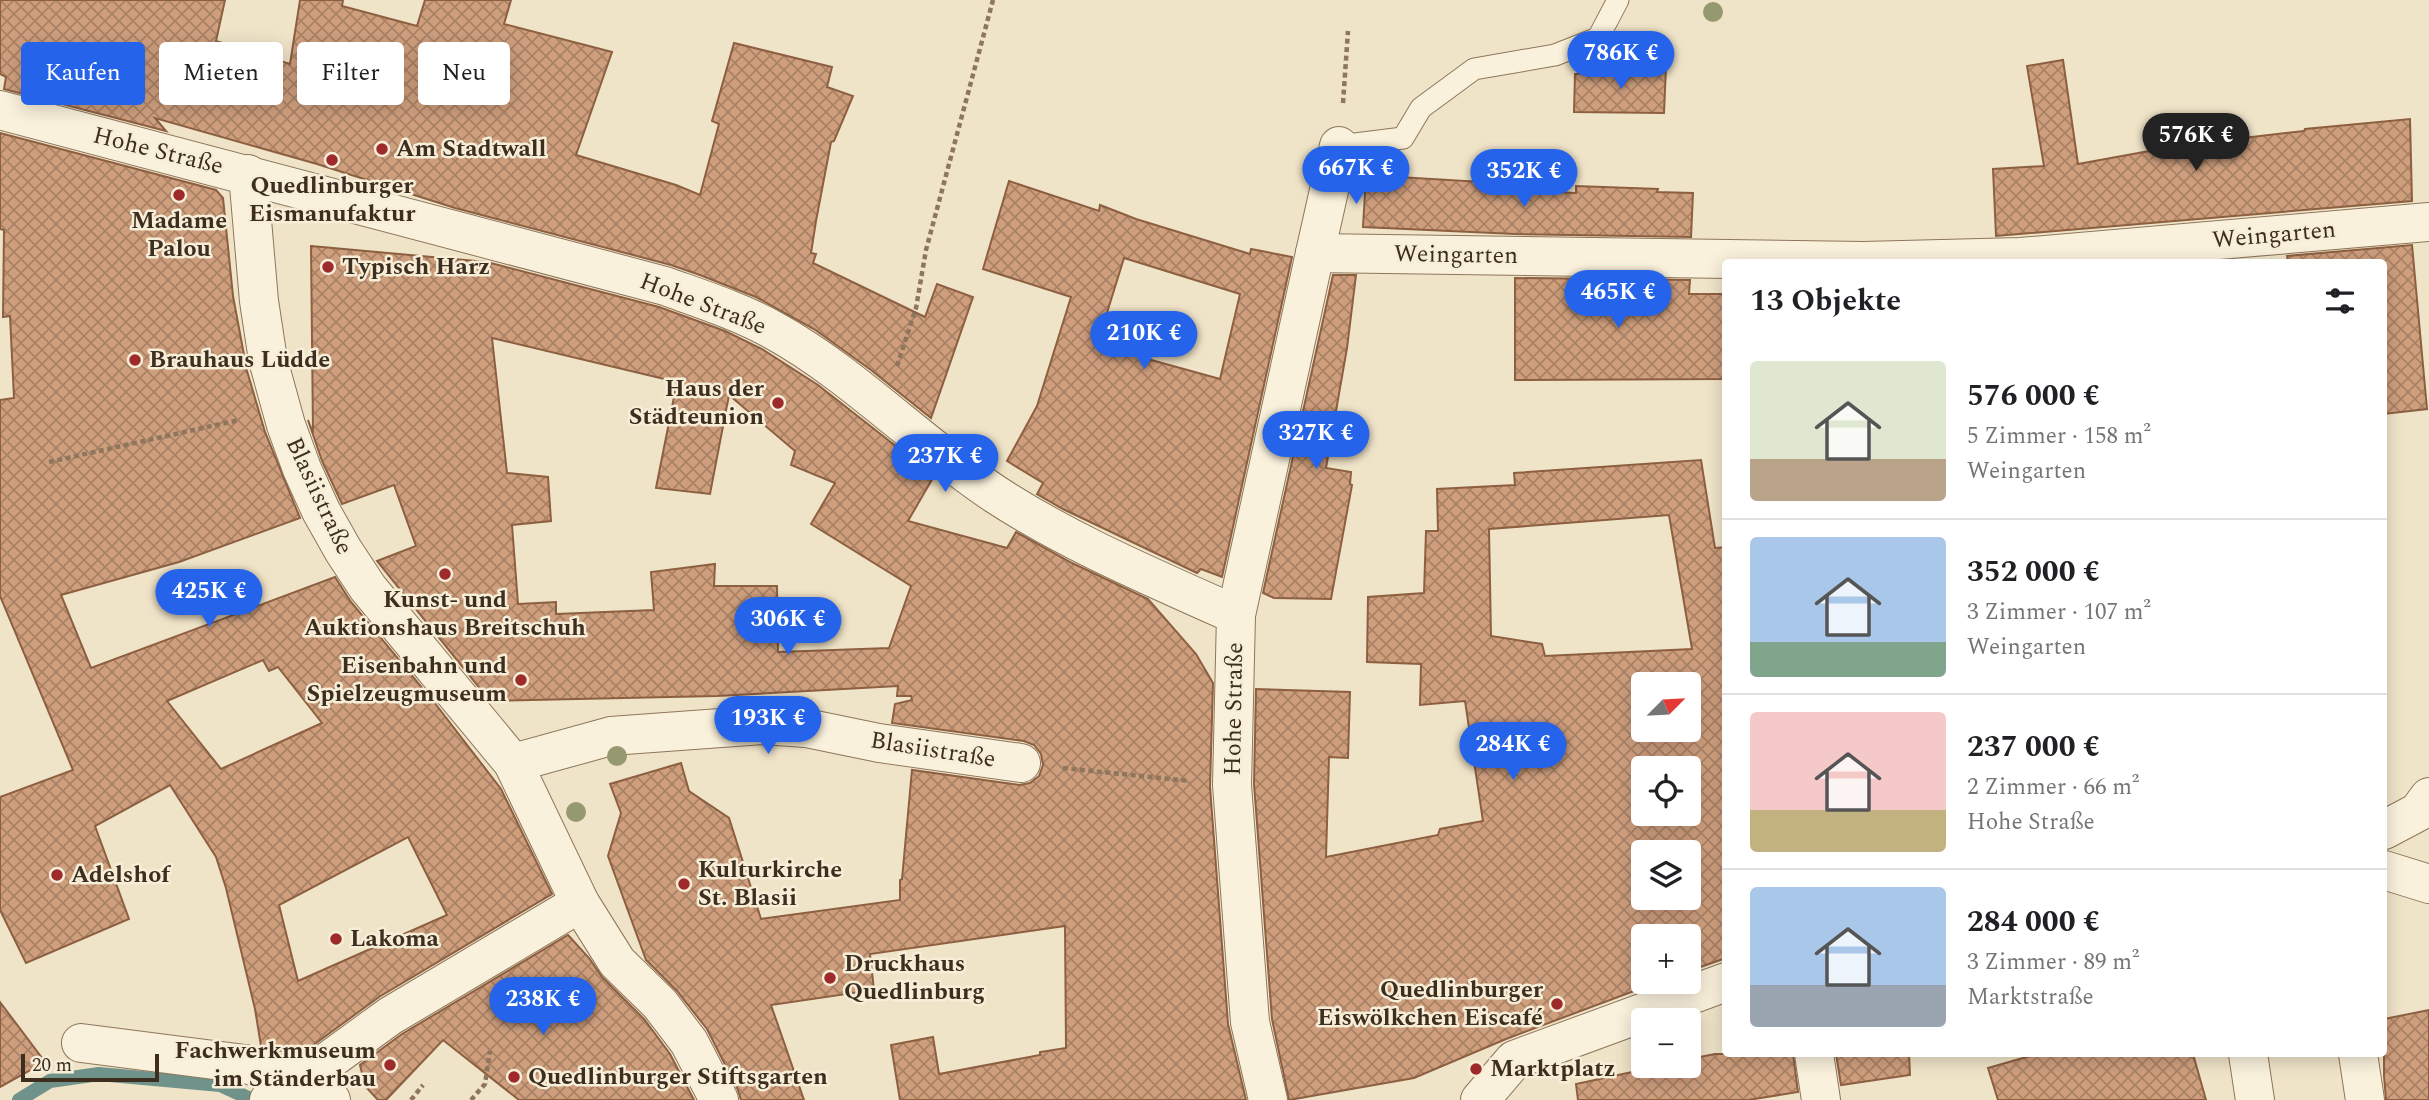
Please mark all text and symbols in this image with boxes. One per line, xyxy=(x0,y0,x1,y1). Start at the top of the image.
pin: 786K € xyxy=(1564,32,1678,91)
text: 786K € xyxy=(1583,36,1659,71)
chip: Kaufen xyxy=(21,42,145,105)
chip: Mieten xyxy=(159,42,283,105)
chip: Filter xyxy=(297,42,404,105)
chip: Neu xyxy=(418,42,510,105)
pin: 576K € xyxy=(2139,114,2253,173)
street label: Hohe Straße xyxy=(89,117,227,185)
text: 576K € xyxy=(2158,118,2234,153)
place label: Am Stadtwall xyxy=(396,131,547,167)
marker: Am Stadtwall xyxy=(374,141,390,157)
pin: 667K € xyxy=(1299,146,1413,206)
pin: 352K € xyxy=(1467,150,1581,209)
text: 667K € xyxy=(1318,151,1394,186)
marker: Quedlinburger Eismanufaktur xyxy=(324,152,340,168)
text: 352K € xyxy=(1486,154,1562,189)
place label: Quedlinburger Eismanufaktur xyxy=(249,168,416,232)
marker: Madame Palou xyxy=(171,187,187,203)
place label: Madame Palou xyxy=(131,203,227,267)
street label: Weingarten xyxy=(2211,212,2337,258)
street label: Weingarten xyxy=(1394,236,1518,274)
place label: Typisch Harz xyxy=(342,249,490,285)
marker: Typisch Harz xyxy=(320,259,336,275)
street label: Hohe Straße xyxy=(634,263,772,345)
pin: 465K € xyxy=(1561,270,1675,330)
text: 465K € xyxy=(1580,275,1656,310)
text: 13 Objekte xyxy=(1750,278,1901,324)
icon: filters xyxy=(2321,282,2359,320)
pin: 210K € xyxy=(1087,312,1201,371)
text: 210K € xyxy=(1106,316,1182,351)
place label: Brauhaus Lüdde xyxy=(149,342,330,378)
marker: Brauhaus Lüdde xyxy=(127,352,143,368)
place label: Haus der Städteunion xyxy=(629,371,765,435)
text: 576 000 € xyxy=(1967,373,2100,419)
icon: home xyxy=(1806,389,1890,473)
marker: Haus der Städteunion xyxy=(770,395,786,411)
pin: 327K € xyxy=(1259,412,1373,471)
text: 327K € xyxy=(1278,416,1354,451)
text: 5 Zimmer · 158 m² xyxy=(1967,419,2151,454)
street label: Blasiistraße xyxy=(276,431,362,561)
pin: 237K € xyxy=(888,434,1002,494)
text: 237K € xyxy=(907,439,983,474)
text: Weingarten xyxy=(1967,454,2086,489)
text: 352 000 € xyxy=(1967,549,2100,595)
icon: home xyxy=(1806,565,1890,649)
marker: Kunst- und Auktionshaus Breitschuh xyxy=(437,566,453,582)
pin: 425K € xyxy=(152,570,266,629)
text: 425K € xyxy=(171,574,247,609)
place label: Kunst- und Auktionshaus Breitschuh xyxy=(304,582,586,646)
text: 3 Zimmer · 107 m² xyxy=(1967,595,2151,630)
pin: 306K € xyxy=(731,598,845,657)
text: 306K € xyxy=(750,602,826,637)
text: Weingarten xyxy=(1967,630,2086,665)
street label: Hohe Straße xyxy=(1215,642,1253,776)
place label: Eisenbahn und Spielzeugmuseum xyxy=(307,648,507,712)
marker: Eisenbahn und Spielzeugmuseum xyxy=(513,672,529,688)
north arrow xyxy=(1631,672,1701,742)
map controls xyxy=(1631,672,1701,1078)
pin: 193K € xyxy=(711,696,825,756)
text: 193K € xyxy=(730,701,806,736)
street label: Blasiistraße xyxy=(868,722,998,778)
pin: 284K € xyxy=(1456,722,1570,782)
text: 237 000 € xyxy=(1967,724,2100,770)
text: 284K € xyxy=(1475,727,1551,762)
icon: home xyxy=(1806,740,1890,824)
button: locate xyxy=(1631,756,1701,826)
text: 2 Zimmer · 66 m² xyxy=(1967,770,2139,805)
text: Hohe Straße xyxy=(1967,805,2095,840)
button: layers xyxy=(1631,840,1701,910)
place label: Kulturkirche St. Blasii xyxy=(698,852,842,916)
place label: Adelshof xyxy=(71,857,172,893)
marker: Adelshof xyxy=(49,867,65,883)
marker: Kulturkirche St. Blasii xyxy=(676,876,692,892)
text: 284 000 € xyxy=(1967,899,2100,945)
icon: home xyxy=(1806,915,1890,999)
place label: Lakoma xyxy=(350,921,440,957)
button: + xyxy=(1631,924,1701,994)
marker: Lakoma xyxy=(328,931,344,947)
text: 3 Zimmer · 89 m² xyxy=(1967,945,2139,980)
place label: Druckhaus Quedlinburg xyxy=(844,946,985,1010)
marker: Druckhaus Quedlinburg xyxy=(822,970,838,986)
place label: Quedlinburger Eiswölkchen Eiscafé xyxy=(1317,972,1544,1036)
pin: 238K € xyxy=(486,978,600,1037)
text: Marktstraße xyxy=(1967,980,2094,1015)
text: 238K € xyxy=(505,982,581,1017)
marker: Quedlinburger Eiswölkchen Eiscafé xyxy=(1549,996,1565,1012)
button: − xyxy=(1631,1008,1701,1078)
place label: Fachwerkmuseum im Ständerbau xyxy=(175,1033,376,1097)
scale bar xyxy=(21,1051,159,1083)
text: 20 m xyxy=(32,1051,72,1080)
place label: Marktplatz xyxy=(1490,1051,1616,1087)
marker: Fachwerkmuseum im Ständerbau xyxy=(382,1057,398,1073)
place label: Quedlinburger Stiftsgarten xyxy=(528,1059,828,1095)
marker: Marktplatz xyxy=(1468,1061,1484,1077)
marker: Quedlinburger Stiftsgarten xyxy=(506,1069,522,1085)

